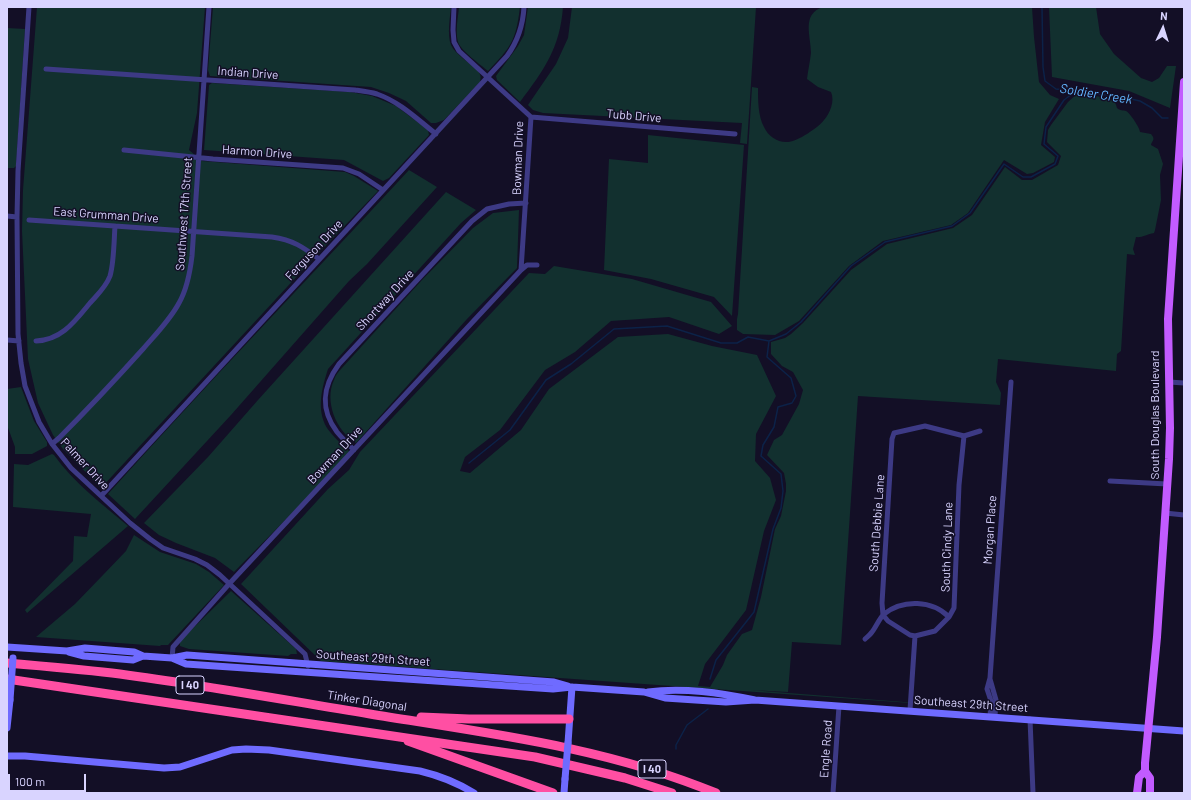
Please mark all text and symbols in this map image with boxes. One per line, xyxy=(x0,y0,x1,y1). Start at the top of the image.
north arrow xyxy=(1143,8,1183,48)
text: N xyxy=(1160,9,1168,22)
street label: Indian Drive xyxy=(217,64,279,82)
water label: Soldier Creek xyxy=(1059,81,1133,107)
street label: Tubb Drive xyxy=(606,106,662,126)
street label: Bowman Drive xyxy=(510,121,526,195)
street label: Harmon Drive xyxy=(221,142,293,162)
street label: Southwest 17th Street xyxy=(173,157,195,271)
street label: East Grumman Drive xyxy=(53,204,159,226)
street label: Ferguson Drive xyxy=(282,217,346,283)
street label: Shortway Drive xyxy=(353,267,417,333)
street label: South Douglas Boulevard xyxy=(1148,350,1162,480)
street label: Bowman Drive xyxy=(304,423,366,487)
street label: Palmer Drive xyxy=(57,435,113,493)
street label: South Debbie Lane xyxy=(866,474,888,572)
street label: Morgan Place xyxy=(980,495,1000,565)
street label: South Cindy Lane xyxy=(938,502,956,592)
street label: Southeast 29th Street xyxy=(315,647,431,669)
road number: I 40 xyxy=(176,676,204,694)
street label: Tinker Diagonal xyxy=(326,688,408,714)
street label: Southeast 29th Street xyxy=(913,693,1029,715)
street label: Engle Road xyxy=(817,719,835,779)
road number: I 40 xyxy=(638,760,666,778)
scale bar xyxy=(10,766,88,792)
text: 100 m xyxy=(15,774,45,788)

